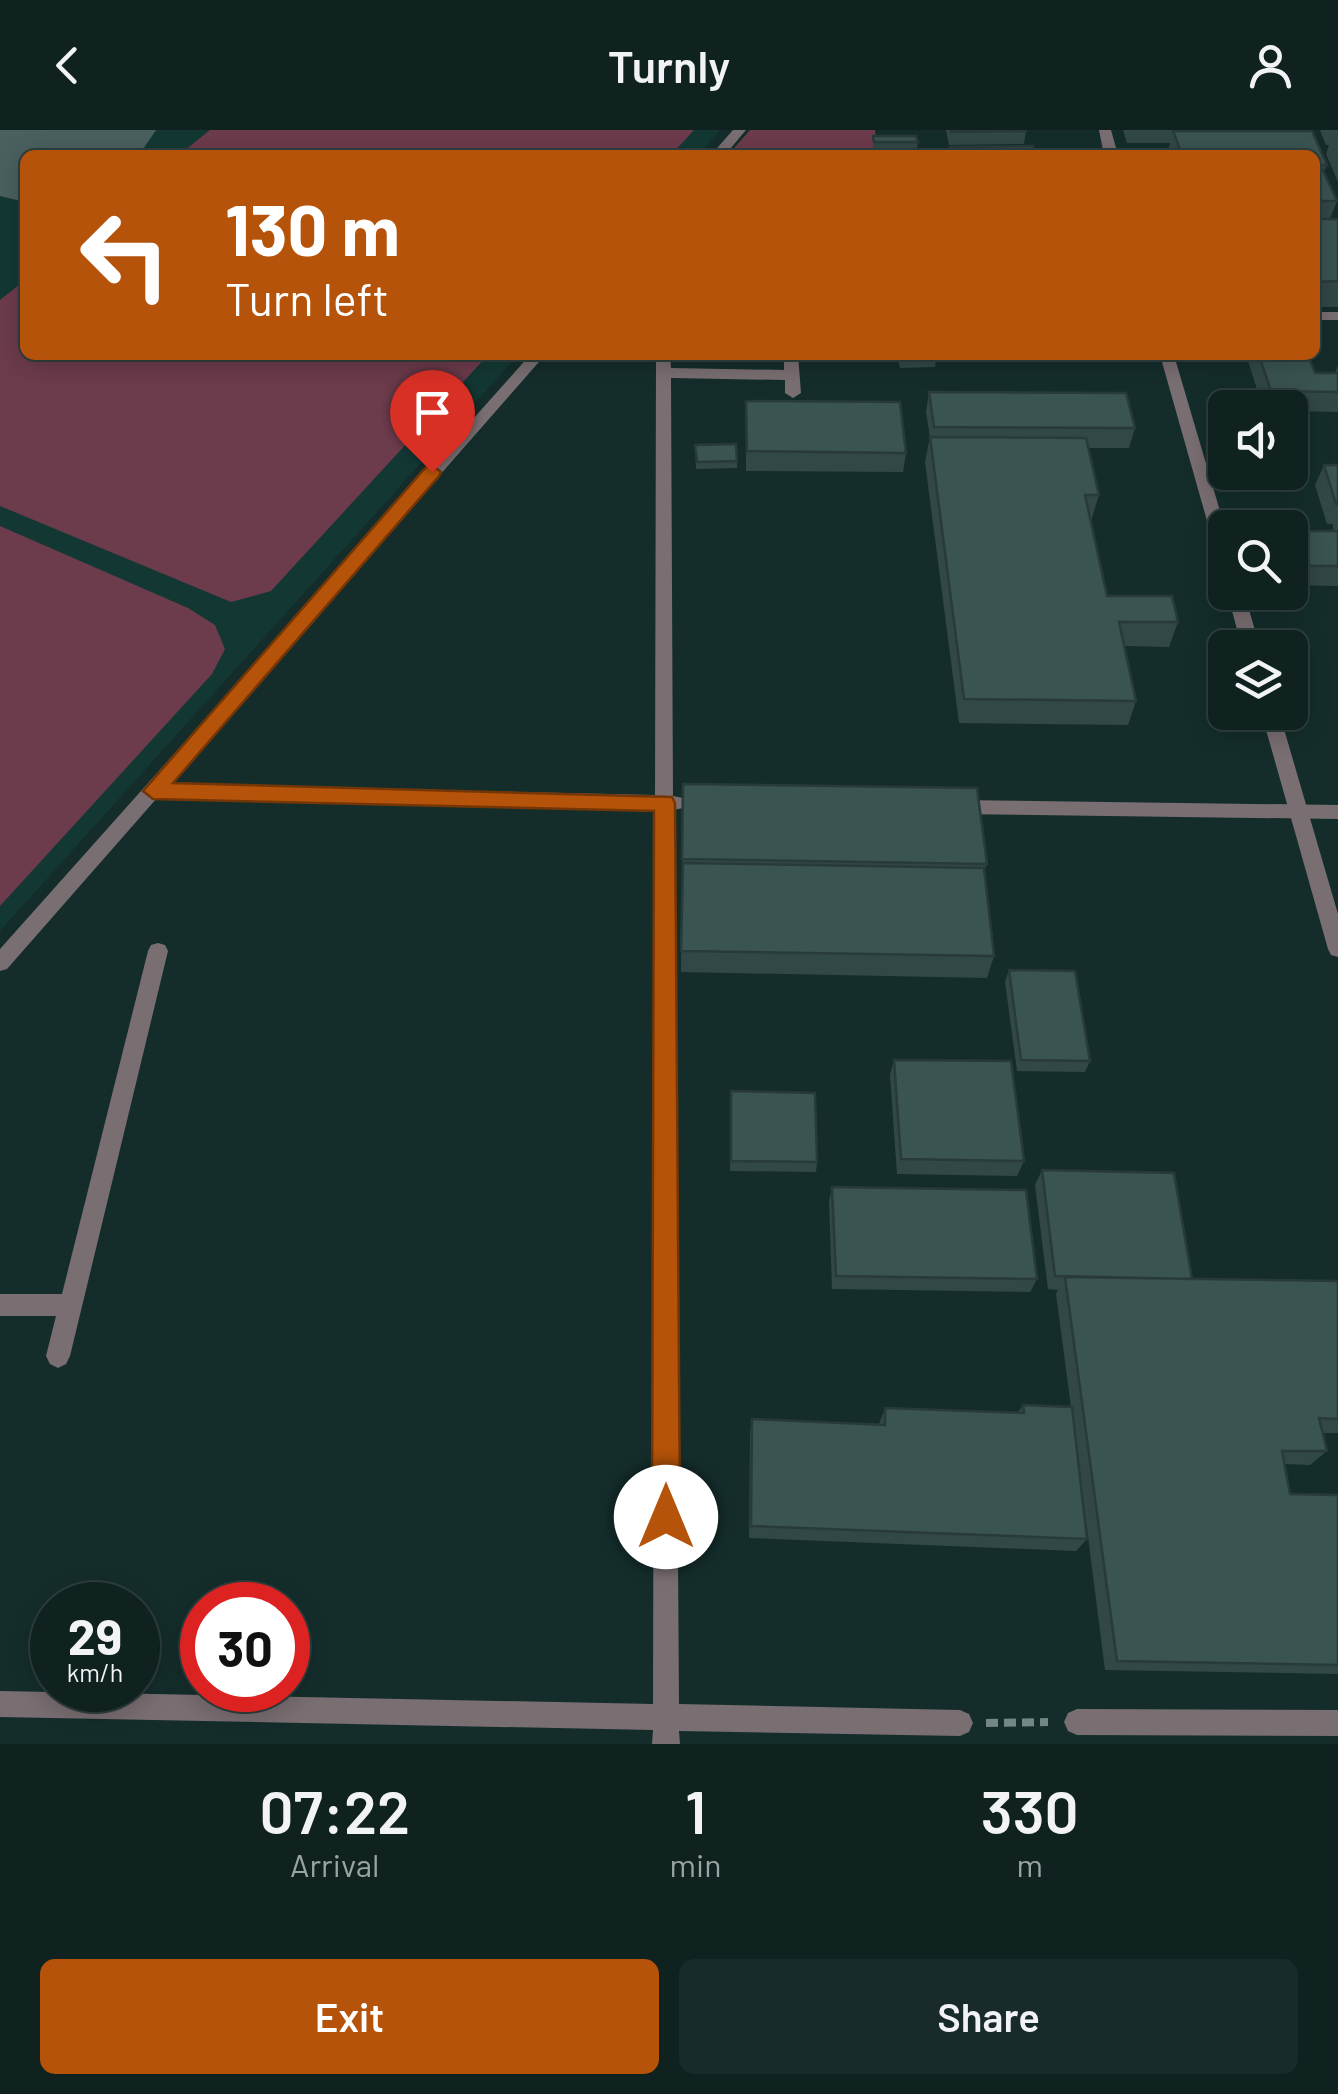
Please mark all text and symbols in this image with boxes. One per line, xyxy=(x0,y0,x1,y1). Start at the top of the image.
icon: back xyxy=(40,38,95,93)
text: Turnly xyxy=(608,38,730,92)
icon: person xyxy=(1243,38,1298,93)
text: 130 m xyxy=(225,186,400,270)
icon: left xyxy=(60,190,190,320)
text: Turn left xyxy=(225,271,389,325)
pin xyxy=(390,370,475,473)
icon: arrive xyxy=(405,385,460,440)
map controls xyxy=(1208,390,1308,730)
button: sound xyxy=(1208,390,1308,490)
button: search xyxy=(1208,510,1308,610)
button: layers xyxy=(1208,630,1308,730)
position arrow xyxy=(614,1465,718,1569)
speed limit sign: 30 xyxy=(180,1582,310,1712)
text: 29 xyxy=(68,1605,122,1665)
text: km/h xyxy=(67,1657,123,1687)
text: 07:22 xyxy=(259,1774,410,1846)
text: 1 xyxy=(685,1774,706,1846)
text: 330 xyxy=(981,1774,1079,1846)
text: Arrival xyxy=(290,1845,379,1883)
text: min xyxy=(670,1845,721,1883)
text: m xyxy=(1016,1845,1043,1883)
button: Exit xyxy=(40,1959,659,2074)
button: Share xyxy=(679,1959,1298,2074)

